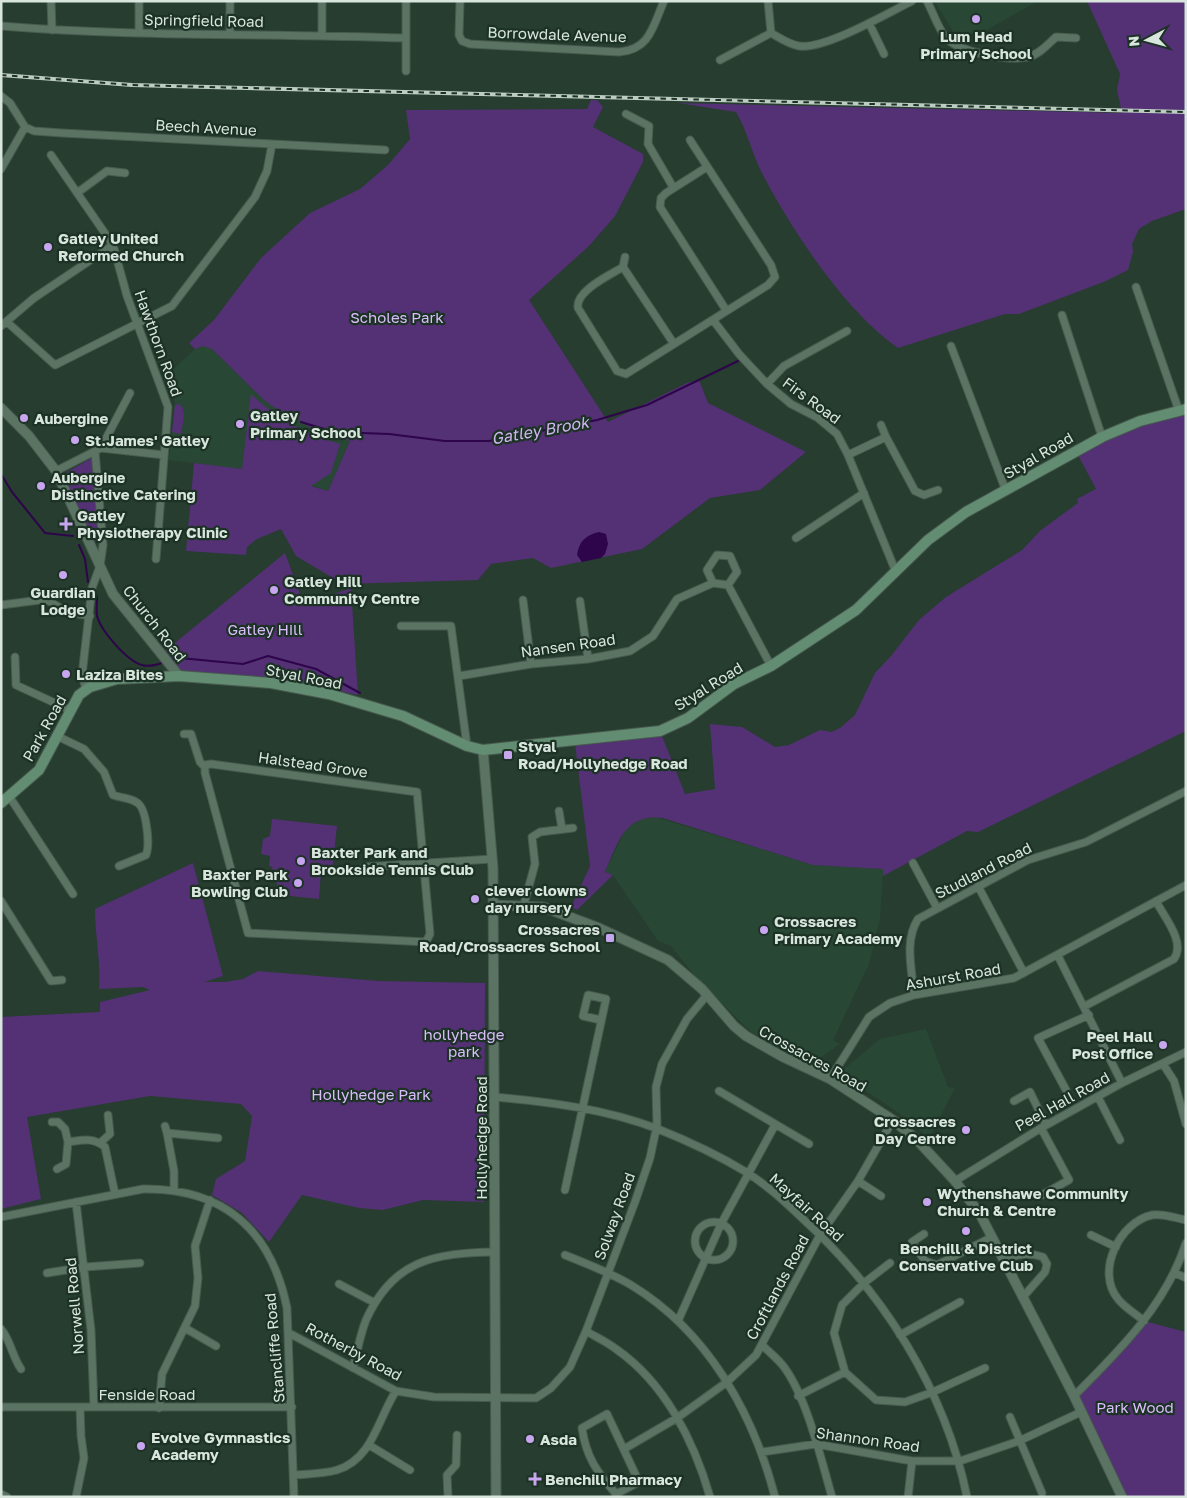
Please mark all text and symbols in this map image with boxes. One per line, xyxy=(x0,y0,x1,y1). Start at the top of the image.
street label: Springfield Road xyxy=(144,10,264,30)
marker: Lum Head Primary School xyxy=(970,13,982,25)
north arrow xyxy=(1122,15,1172,65)
street label: Borrowdale Avenue xyxy=(487,23,627,45)
place label: Lum Head Primary School xyxy=(920,27,1032,62)
text: N xyxy=(1125,35,1143,48)
street label: Beech Avenue xyxy=(155,115,257,139)
place label: Gatley United Reformed Church xyxy=(58,229,184,264)
marker: Gatley United Reformed Church xyxy=(42,241,54,253)
street label: Hawthorn Road xyxy=(131,287,187,399)
park label: Scholes Park xyxy=(350,308,444,326)
street label: Firs Road xyxy=(780,373,844,427)
place label: Gatley Primary School xyxy=(250,406,362,441)
place label: Aubergine xyxy=(34,409,108,427)
water label: Gatley Brook xyxy=(490,411,592,448)
marker: Aubergine xyxy=(18,412,30,424)
marker: Gatley Primary School xyxy=(234,418,246,430)
street label: Styal Road xyxy=(1000,428,1076,482)
place label: St.James' Gatley xyxy=(85,431,210,449)
marker: St.James' Gatley xyxy=(69,434,81,446)
place label: Aubergine Distinctive Catering xyxy=(51,468,196,503)
marker: Aubergine Distinctive Catering xyxy=(35,480,47,492)
place label: Gatley Physiotherapy Clinic xyxy=(77,506,228,541)
marker: Gatley Physiotherapy Clinic xyxy=(59,517,73,531)
marker: Guardian Lodge xyxy=(57,569,69,581)
place label: Gatley Hill Community Centre xyxy=(284,572,420,607)
street label: Church Road xyxy=(120,581,190,665)
place label: Guardian Lodge xyxy=(30,583,96,618)
marker: Gatley Hill Community Centre xyxy=(268,584,280,596)
park label: Gatley Hill xyxy=(227,620,303,638)
street label: Nansen Road xyxy=(519,629,617,661)
street label: Styal Road xyxy=(670,658,746,714)
street label: Styal Road xyxy=(264,660,344,692)
place label: Laziza Bites xyxy=(76,665,163,683)
marker: Laziza Bites xyxy=(60,668,72,680)
street label: Park Road xyxy=(18,692,70,764)
place label: Styal Road/Hollyhedge Road xyxy=(518,737,688,772)
street label: Halstead Grove xyxy=(257,747,369,781)
marker: Styal Road/Hollyhedge Road xyxy=(502,749,514,761)
street label: Studland Road xyxy=(932,838,1034,902)
place label: Baxter Park and Brookside Tennis Club xyxy=(311,843,474,878)
marker: Baxter Park and Brookside Tennis Club xyxy=(295,855,307,867)
place label: Baxter Park Bowling Club xyxy=(191,865,288,900)
marker: Baxter Park Bowling Club xyxy=(292,877,304,889)
place label: clever clowns day nursery xyxy=(485,881,587,916)
marker: clever clowns day nursery xyxy=(469,893,481,905)
place label: Crossacres Primary Academy xyxy=(774,912,903,947)
place label: Crossacres Road/Crossacres School xyxy=(419,920,600,955)
marker: Crossacres Primary Academy xyxy=(758,924,770,936)
marker: Crossacres Road/Crossacres School xyxy=(604,932,616,944)
street label: Ashurst Road xyxy=(904,959,1002,993)
street label: Crossacres Road xyxy=(756,1021,870,1095)
park label: hollyhedge park xyxy=(423,1025,505,1060)
place label: Peel Hall Post Office xyxy=(1072,1027,1153,1062)
marker: Peel Hall Post Office xyxy=(1157,1039,1169,1051)
street label: Peel Hall Road xyxy=(1011,1068,1113,1134)
street label: Hollyhedge Road xyxy=(472,1076,490,1200)
park label: Hollyhedge Park xyxy=(311,1085,431,1103)
place label: Crossacres Day Centre xyxy=(874,1112,956,1147)
marker: Crossacres Day Centre xyxy=(960,1124,972,1136)
street label: Mayfair Road xyxy=(766,1169,848,1245)
street label: Solway Road xyxy=(590,1170,638,1262)
place label: Wythenshawe Community Church & Centre xyxy=(937,1184,1128,1219)
marker: Wythenshawe Community Church & Centre xyxy=(921,1196,933,1208)
marker: Benchill & District Conservative Club xyxy=(960,1225,972,1237)
street label: Croftlands Road xyxy=(742,1231,812,1343)
place label: Benchill & District Conservative Club xyxy=(899,1239,1033,1274)
street label: Norwell Road xyxy=(61,1257,87,1355)
street label: Stancliffe Road xyxy=(260,1292,288,1404)
street label: Rotherby Road xyxy=(303,1318,405,1384)
street label: Fenside Road xyxy=(98,1385,196,1403)
park label: Park Wood xyxy=(1096,1398,1174,1416)
street label: Shannon Road xyxy=(815,1423,921,1455)
place label: Evolve Gymnastics Academy xyxy=(151,1428,290,1463)
place label: Asda xyxy=(540,1430,577,1448)
marker: Asda xyxy=(524,1433,536,1445)
marker: Evolve Gymnastics Academy xyxy=(135,1440,147,1452)
place label: Benchill Pharmacy xyxy=(545,1470,682,1488)
marker: Benchill Pharmacy xyxy=(529,1473,541,1485)

